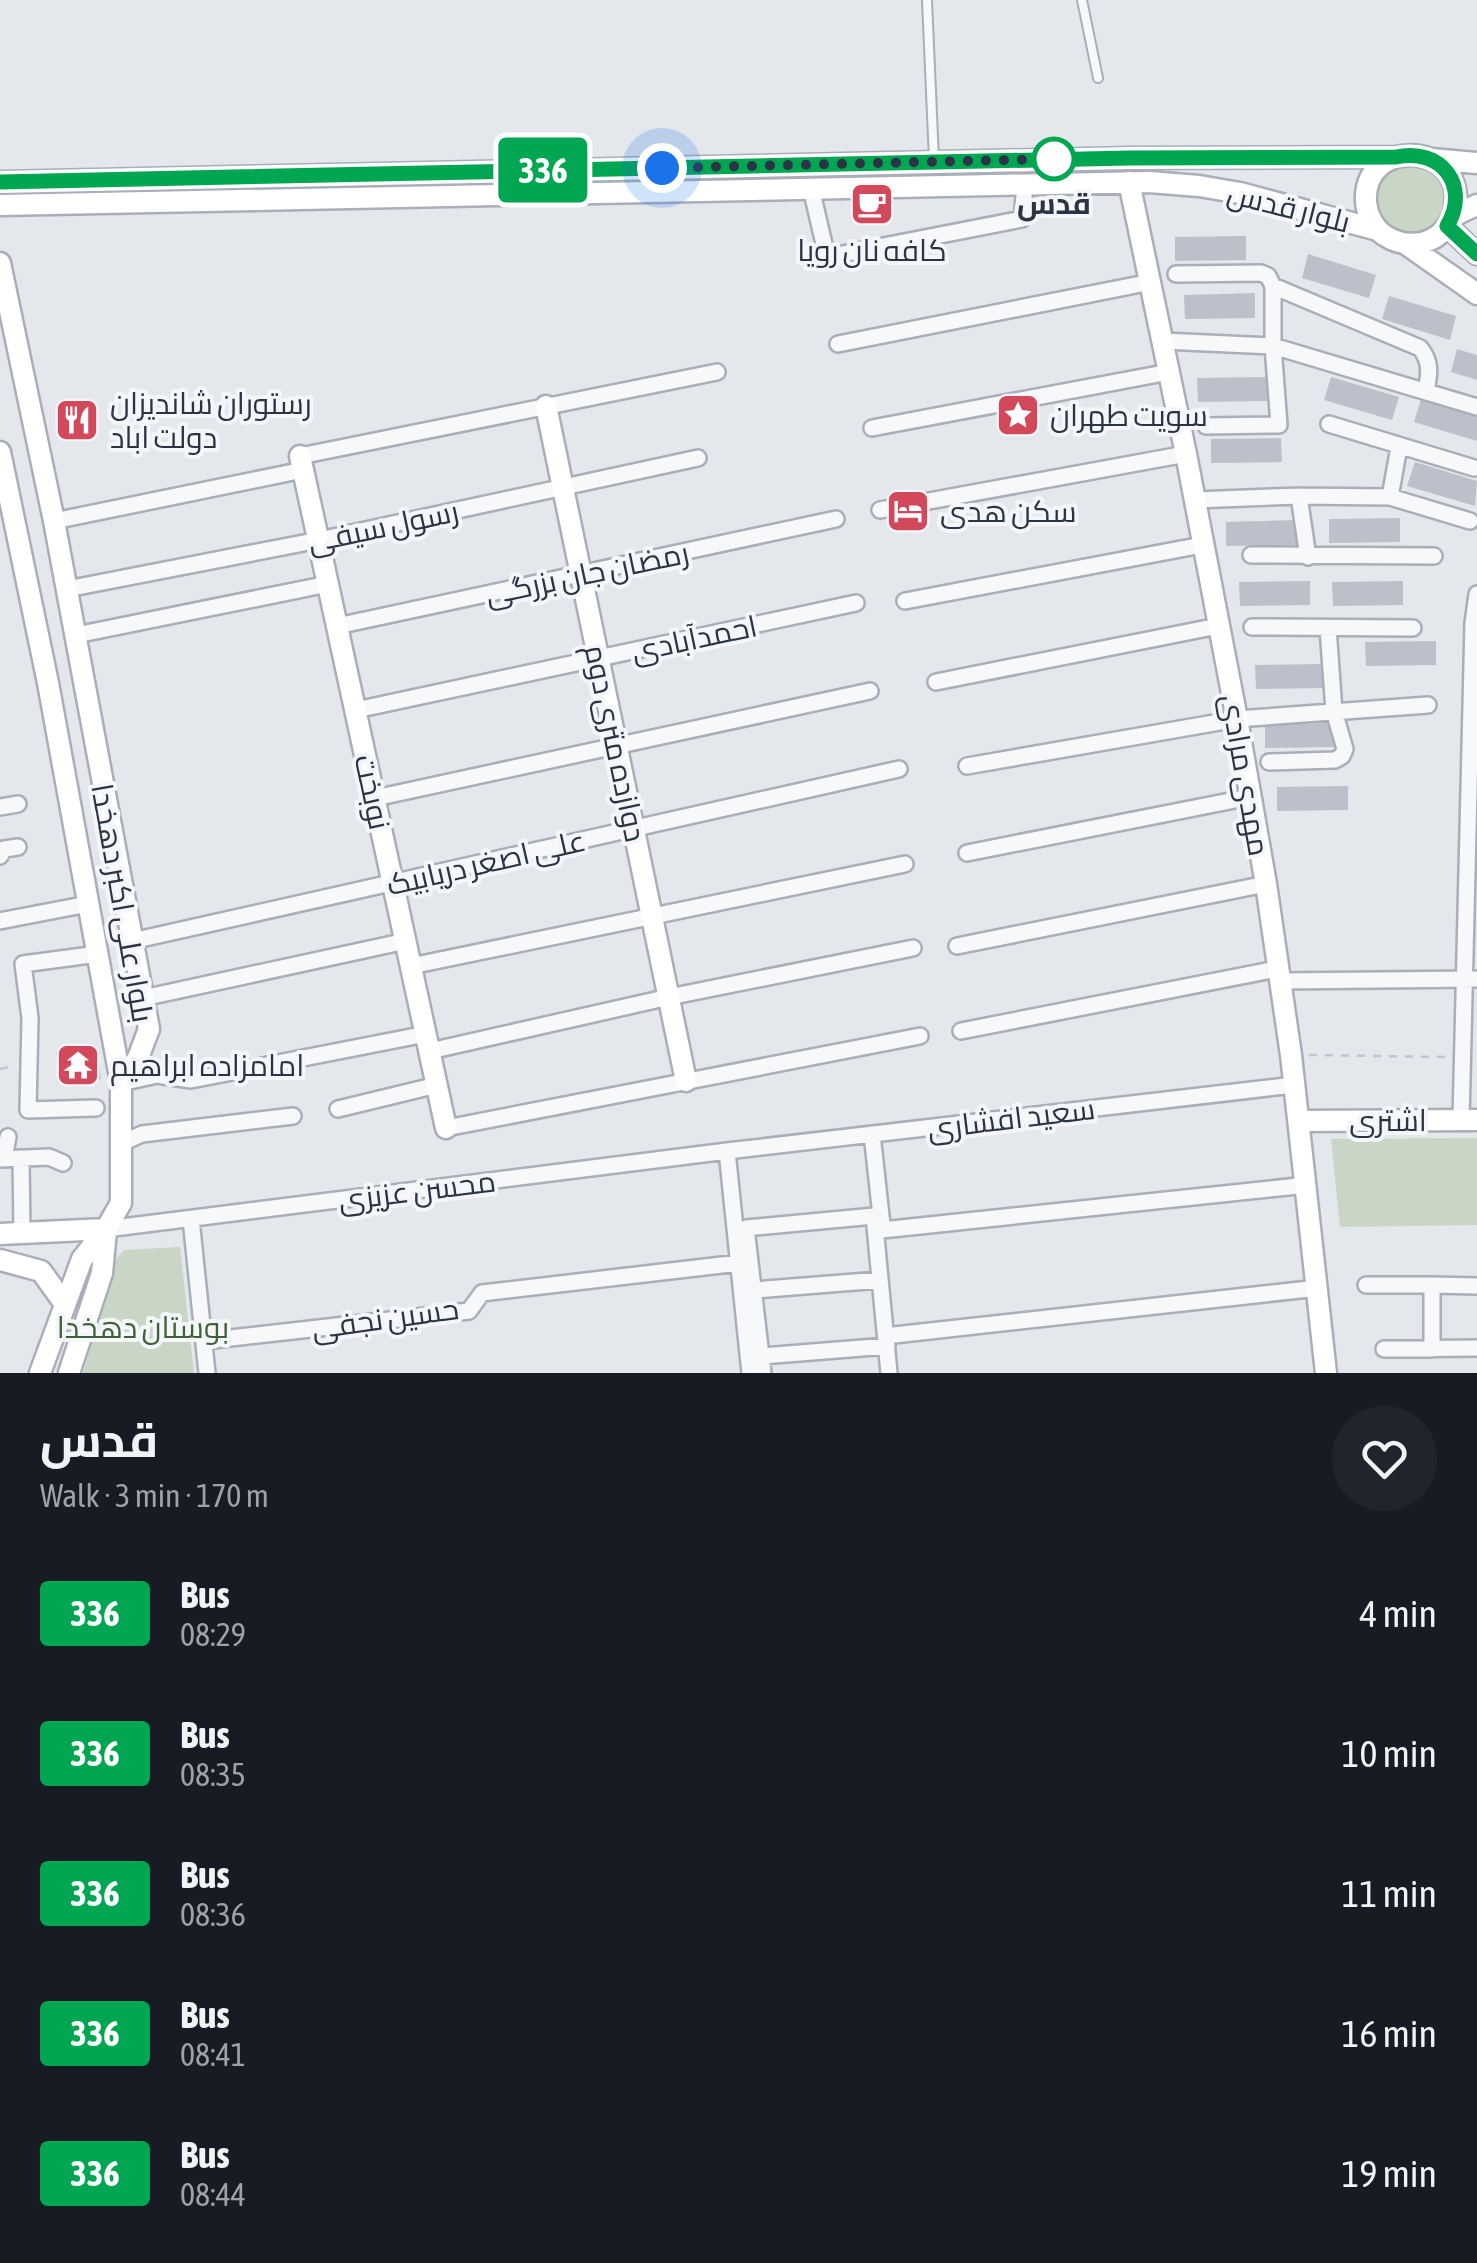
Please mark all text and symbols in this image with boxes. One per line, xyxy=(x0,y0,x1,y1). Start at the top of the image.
line badge: 336 xyxy=(486,138,600,202)
marker: قدس xyxy=(1033,138,1075,180)
your location xyxy=(637,143,687,193)
text: 336 xyxy=(518,150,568,190)
street label: بلوار قدس xyxy=(1224,175,1354,241)
cafe icon: کافه نان رویا xyxy=(849,181,895,227)
place label: قدس xyxy=(1017,186,1091,222)
place label: کافه نان رویا xyxy=(797,233,947,268)
place label: رستوران شاندیزان دولت اباد xyxy=(110,386,312,455)
place icon: سويت طهران xyxy=(995,392,1041,438)
restaurant icon: رستوران شاندیزان دولت اباد xyxy=(54,397,100,443)
place label: سويت طهران xyxy=(1050,398,1208,434)
hotel icon: سكن هدى xyxy=(885,488,931,534)
street label: رسول سیفی xyxy=(304,493,462,561)
place label: سكن هدى xyxy=(940,494,1076,530)
street label: رمضان جان بزرگی xyxy=(482,535,692,613)
street label: احمدآبادی xyxy=(628,608,760,669)
street label: دوازده متری دوم xyxy=(575,641,653,845)
street label: مهدی مرادی xyxy=(1213,691,1277,859)
street label: نوبخت xyxy=(347,751,398,833)
street label: بلوار علی اکبر دهخدا xyxy=(83,781,161,1025)
street label: علی اصغر دریابیک xyxy=(383,823,589,903)
temple icon: امامزاده ابراهیم xyxy=(55,1042,101,1088)
place label: امامزاده ابراهیم xyxy=(110,1048,304,1086)
street label: سعید افشاری xyxy=(925,1091,1097,1146)
street label: اشتری xyxy=(1349,1103,1427,1138)
street label: محسن عزیزی xyxy=(336,1163,498,1219)
street label: حسین نجفی xyxy=(309,1291,461,1347)
park label: بوستان دهخدا xyxy=(57,1310,229,1345)
button: heart xyxy=(1332,1406,1437,1511)
text: قدس xyxy=(40,1412,158,1467)
text: Walk · 3 min · 170 m xyxy=(40,1477,269,1514)
text: Bus xyxy=(180,1573,230,1616)
text: 4 min xyxy=(1359,1592,1437,1635)
text: 336 xyxy=(70,1593,120,1633)
text: 08:29 xyxy=(180,1616,246,1653)
text: Bus xyxy=(180,1713,230,1756)
text: 10 min xyxy=(1342,1732,1437,1775)
text: 336 xyxy=(70,1733,120,1773)
text: 08:35 xyxy=(180,1756,246,1793)
text: Bus xyxy=(180,1853,230,1896)
text: 11 min xyxy=(1342,1872,1437,1915)
text: 336 xyxy=(70,1873,120,1913)
text: 08:36 xyxy=(180,1896,246,1933)
text: Bus xyxy=(180,1993,230,2036)
text: 16 min xyxy=(1342,2012,1437,2055)
text: 336 xyxy=(70,2013,120,2053)
text: 08:41 xyxy=(180,2036,246,2073)
text: Bus xyxy=(180,2133,230,2176)
text: 19 min xyxy=(1342,2152,1437,2195)
text: 336 xyxy=(70,2153,120,2193)
text: 08:44 xyxy=(180,2176,246,2213)

